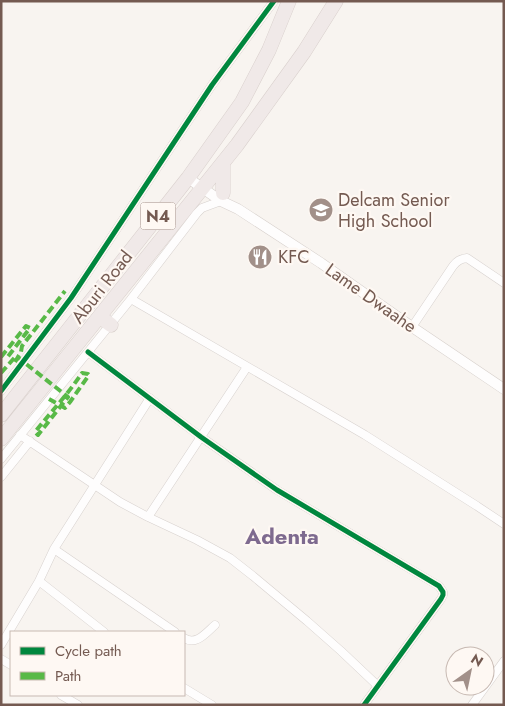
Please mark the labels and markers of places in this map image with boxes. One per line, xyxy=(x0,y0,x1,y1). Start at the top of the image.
place label: Delcam Senior High School xyxy=(338,187,450,234)
school or university icon: Delcam Senior High School xyxy=(308,197,334,223)
restaurant icon: KFC xyxy=(247,244,273,270)
place label: KFC xyxy=(278,244,310,270)

